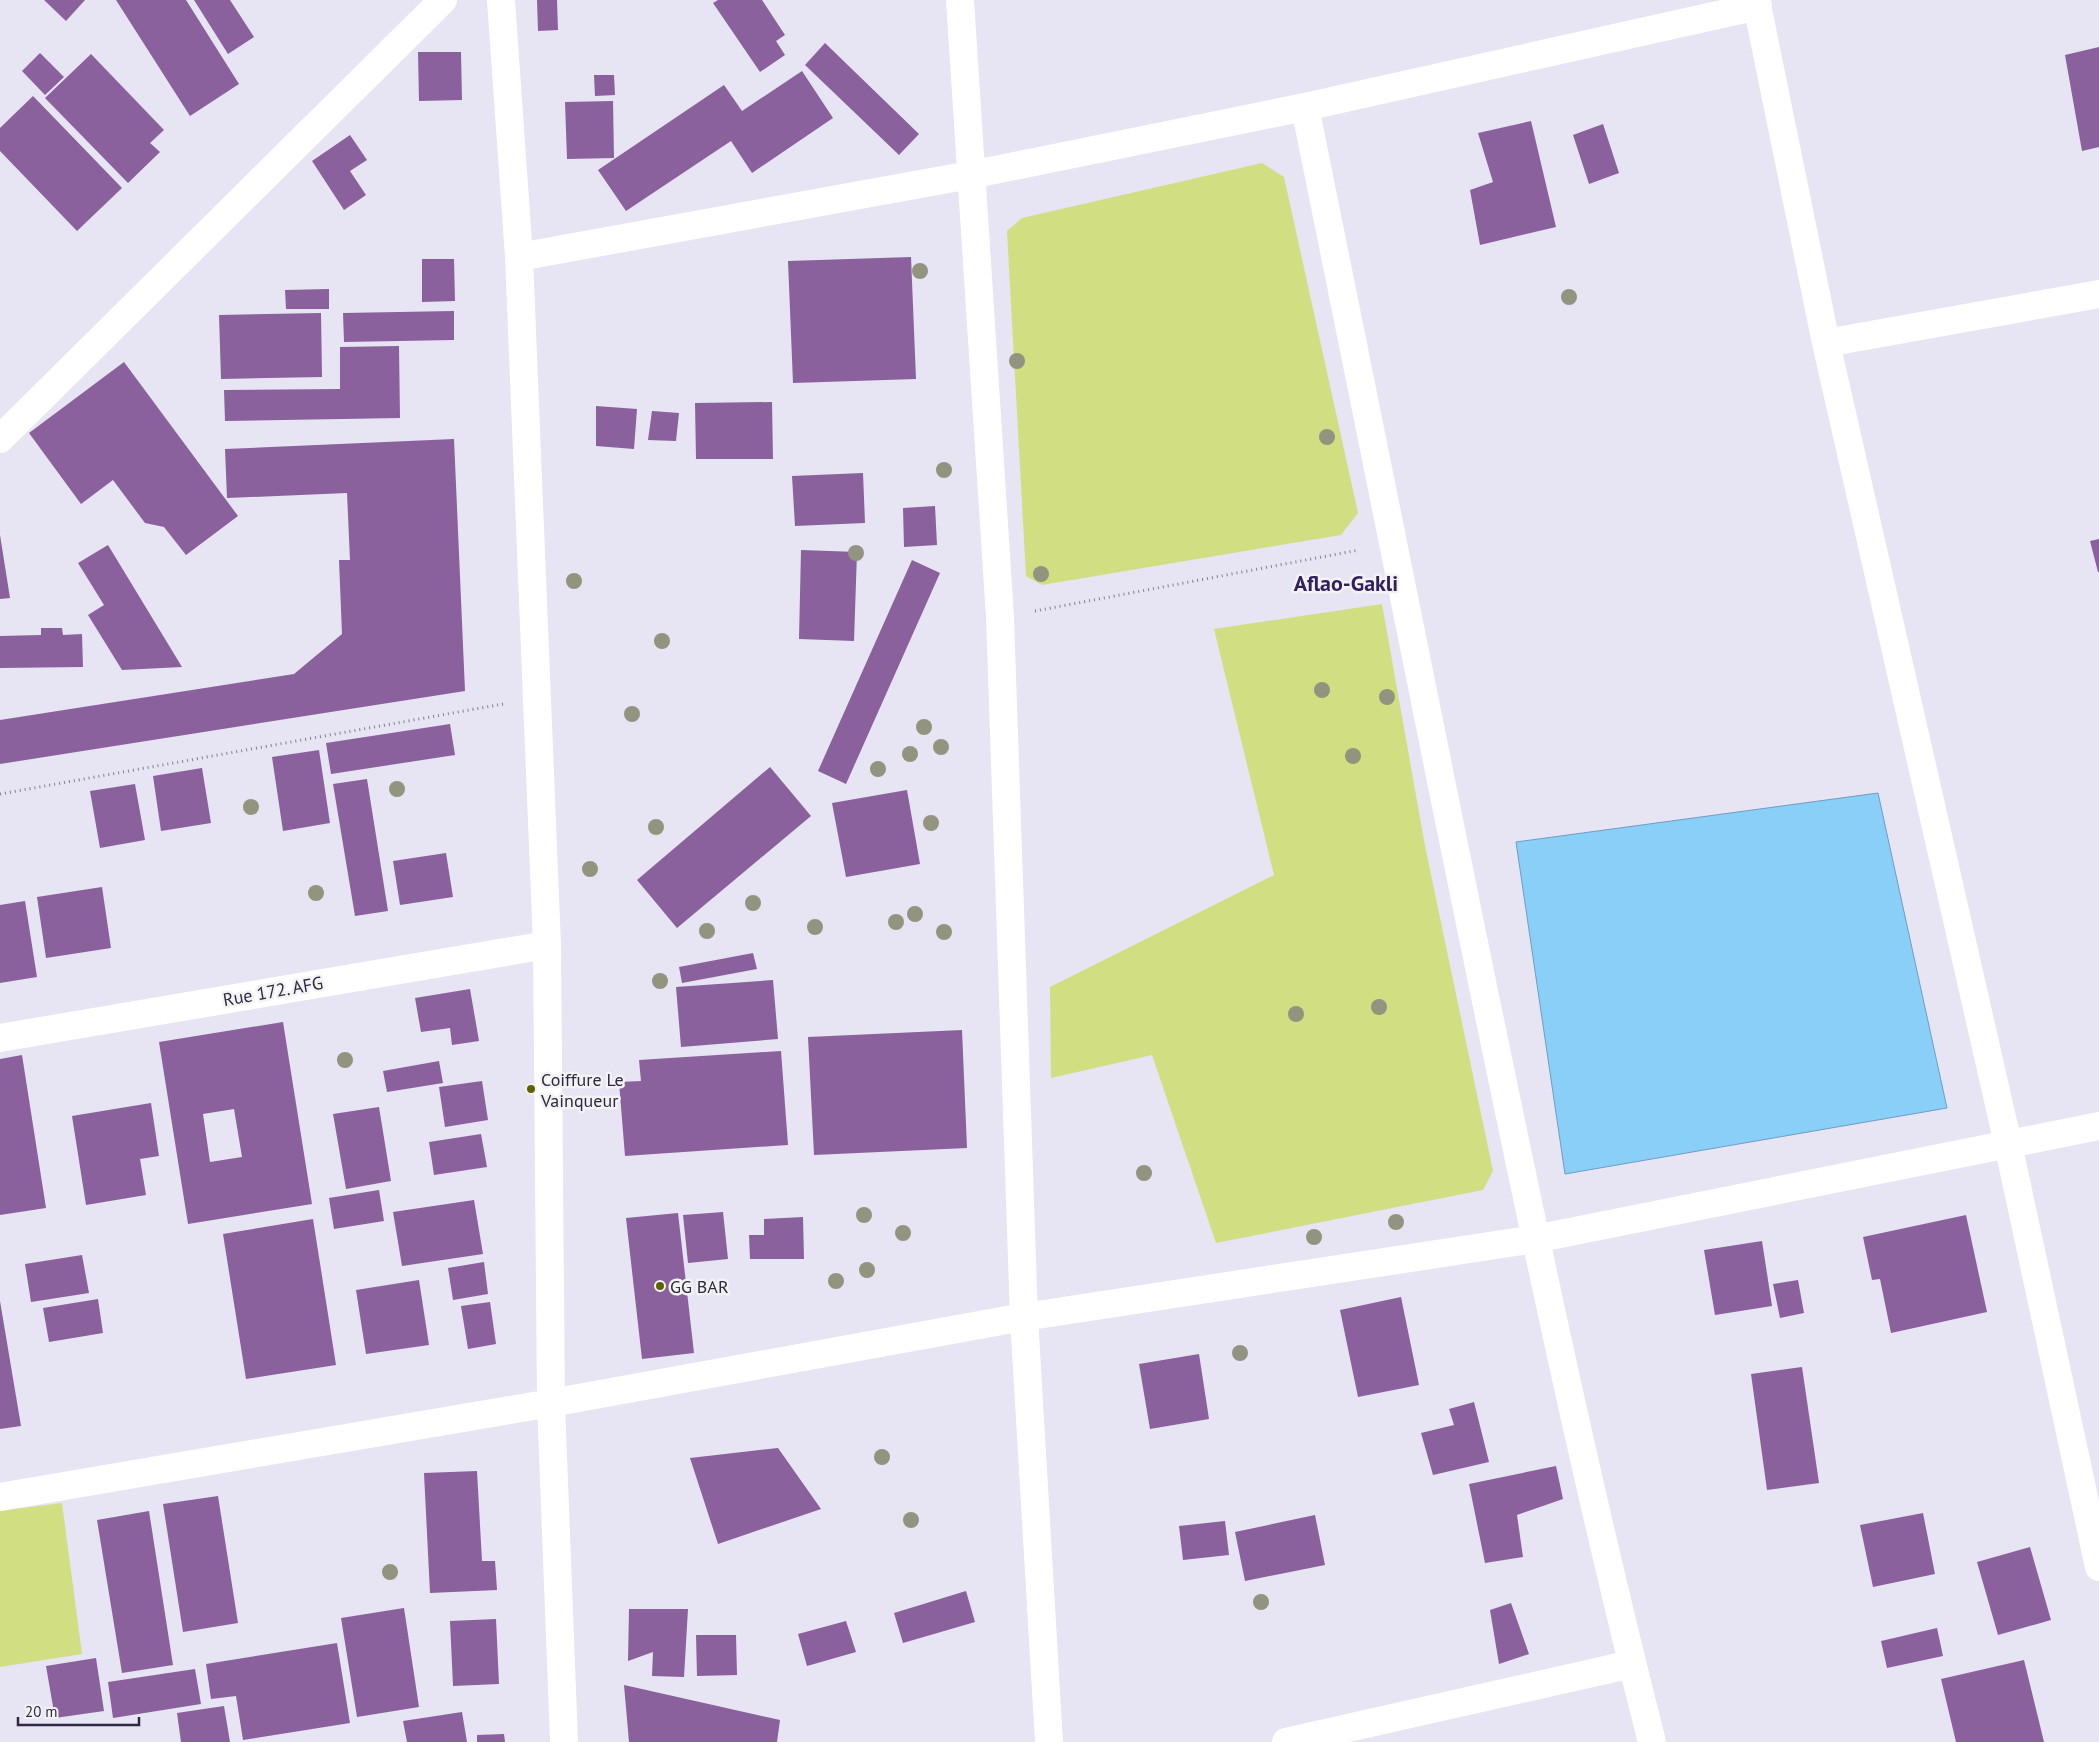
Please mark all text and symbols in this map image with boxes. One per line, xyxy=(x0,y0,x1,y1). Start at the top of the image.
district label: Aflao-Gakli xyxy=(1294,569,1398,597)
street label: Rue 172. AFG xyxy=(221,971,325,1011)
place label: Coiffure Le Vainqueur xyxy=(540,1068,624,1112)
marker: Coiffure Le Vainqueur xyxy=(525,1083,537,1095)
place label: GG BAR xyxy=(670,1275,729,1298)
marker: GG BAR xyxy=(654,1280,666,1292)
scale bar xyxy=(18,1694,139,1726)
text: 20 m xyxy=(25,1702,58,1721)

